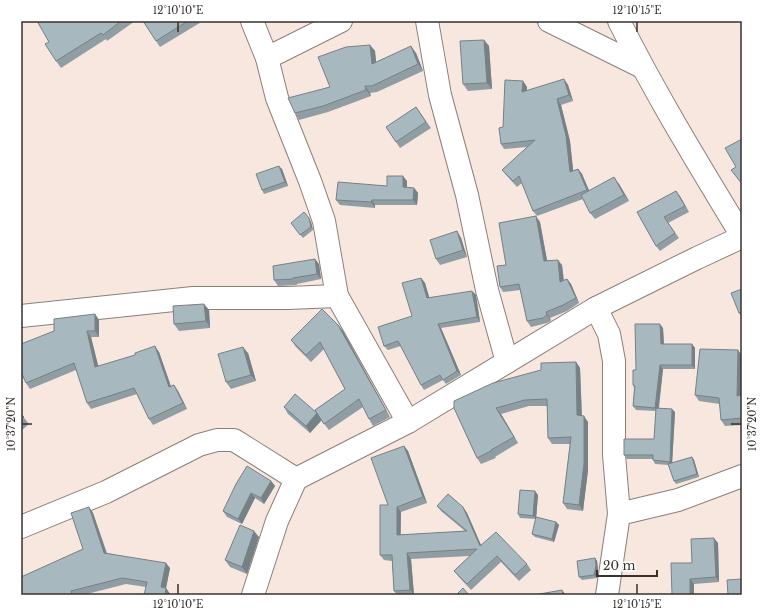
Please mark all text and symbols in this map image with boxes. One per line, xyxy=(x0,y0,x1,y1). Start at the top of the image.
text: 12°10'10"E xyxy=(153,4,203,17)
text: 12°10'15"E xyxy=(613,4,661,17)
text: 10°37'20"N xyxy=(5,397,18,451)
text: 10°37'20"N xyxy=(746,397,759,451)
scale bar xyxy=(597,552,657,578)
text: 20 m xyxy=(603,558,635,573)
text: 12°10'10"E xyxy=(153,598,203,611)
text: 12°10'15"E xyxy=(613,598,661,611)

